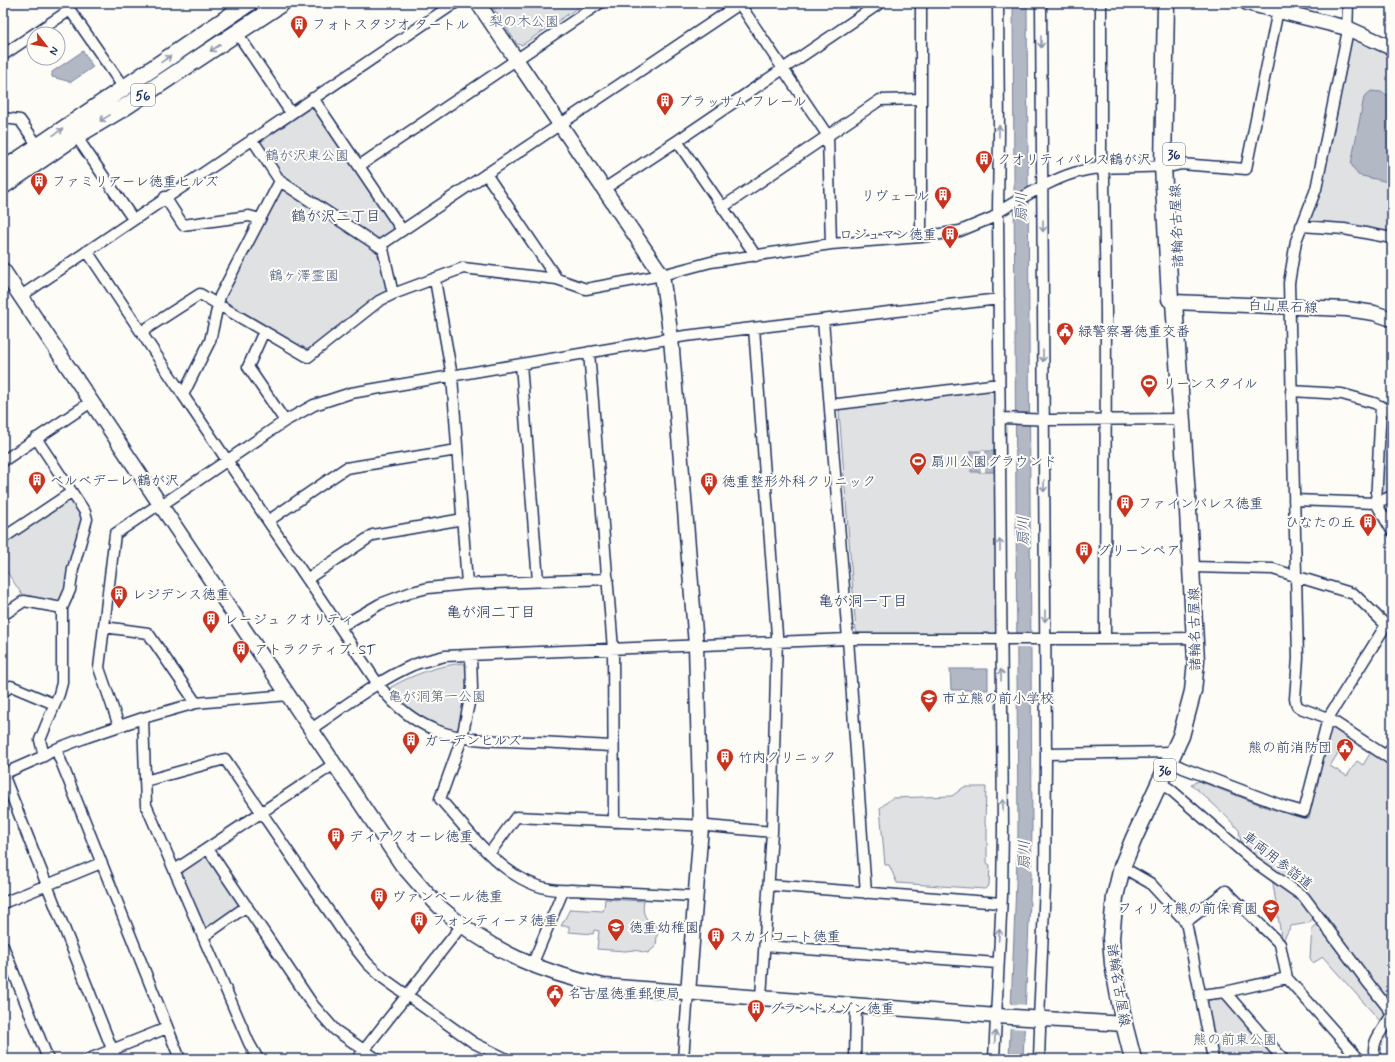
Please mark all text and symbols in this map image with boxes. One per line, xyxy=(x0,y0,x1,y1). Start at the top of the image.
park label: 梨の木公園 xyxy=(489,13,559,31)
building icon: フォトスタジオ タートル xyxy=(289,14,309,39)
place label: フォトスタジオ タートル xyxy=(312,16,470,34)
north arrow xyxy=(26,26,66,66)
one-way arrow xyxy=(1037,35,1045,48)
text: N xyxy=(46,44,62,57)
one-way arrow xyxy=(209,44,220,52)
one-way arrow xyxy=(160,55,171,63)
road number: 56 xyxy=(131,84,155,106)
building icon: ブラッサム フレール xyxy=(655,91,675,116)
place label: ブラッサム フレール xyxy=(678,93,807,111)
one-way arrow xyxy=(99,115,111,123)
one-way arrow xyxy=(995,125,1003,138)
one-way arrow xyxy=(53,128,64,136)
road number: 36 xyxy=(1163,143,1185,165)
park label: 鶴が沢東公園 xyxy=(265,147,349,165)
building icon: クオリティパレス鶴が沢 xyxy=(974,149,994,174)
place label: クオリティパレス鶴が沢 xyxy=(997,151,1151,169)
building icon: ファミリアーレ徳重ヒルズ xyxy=(29,171,49,196)
place label: ファミリアーレ徳重ヒルズ xyxy=(52,173,219,191)
street label: 諸輪名古屋線 xyxy=(1167,184,1187,268)
building icon: リヴェール xyxy=(933,185,953,210)
place label: リヴェール xyxy=(861,187,930,205)
water label: 扇川 xyxy=(1012,192,1032,222)
district label: 鶴が沢二丁目 xyxy=(291,207,381,227)
one-way arrow xyxy=(1039,219,1047,232)
building icon: ロジュマン徳重 xyxy=(940,224,960,249)
place label: ロジュマン徳重 xyxy=(839,226,937,244)
park label: 鶴ヶ澤霊園 xyxy=(269,267,339,285)
street label: 白山黒石線 xyxy=(1248,297,1318,317)
public building icon: 緑警察署徳重交番 xyxy=(1055,321,1075,346)
place label: 緑警察署徳重交番 xyxy=(1078,323,1190,341)
one-way arrow xyxy=(1039,349,1047,362)
sports icon: リーンスタイル xyxy=(1139,373,1159,398)
place label: リーンスタイル xyxy=(1162,375,1258,393)
sports icon: 扇川公園グラウンド xyxy=(908,451,928,476)
place label: 扇川公園グラウンド xyxy=(931,453,1057,471)
building icon: ベルベデーレ 鶴が沢 xyxy=(27,470,47,495)
building icon: 徳重整形外科クリニック xyxy=(699,471,719,496)
place label: ベルベデーレ 鶴が沢 xyxy=(50,472,179,490)
place label: 徳重整形外科クリニック xyxy=(722,473,876,491)
one-way arrow xyxy=(1040,479,1048,492)
building icon: ファインパレス徳重 xyxy=(1115,493,1135,518)
place label: ファインパレス徳重 xyxy=(1138,495,1263,513)
building icon: ひなたの丘 xyxy=(1358,512,1378,537)
place label: ひなたの丘 xyxy=(1285,514,1355,532)
water label: 扇川 xyxy=(1014,516,1034,546)
one-way arrow xyxy=(996,539,1004,552)
building icon: グリーンペア xyxy=(1074,540,1094,565)
place label: グリーンペア xyxy=(1097,542,1180,560)
building icon: レジデンス徳重 xyxy=(109,584,129,609)
place label: レジデンス徳重 xyxy=(132,586,230,604)
street label: 諸輪名古屋線 xyxy=(1185,587,1205,671)
district label: 亀が洞一丁目 xyxy=(818,592,908,612)
district label: 亀が洞二丁目 xyxy=(446,603,536,623)
building icon: レージュ クオリティ xyxy=(201,609,221,634)
one-way arrow xyxy=(1041,609,1049,622)
place label: レージュ クオリティ xyxy=(224,611,355,629)
building icon: アトラクティブ. ST xyxy=(231,639,251,664)
place label: アトラクティブ. ST xyxy=(254,641,376,659)
one-way arrow xyxy=(997,669,1005,682)
park label: 亀が洞第一公園 xyxy=(388,688,486,706)
school or university icon: 市立熊の前小学校 xyxy=(919,688,939,713)
place label: 市立熊の前小学校 xyxy=(942,690,1054,708)
building icon: ガーデンヒルズ xyxy=(401,730,421,755)
place label: ガーデンヒルズ xyxy=(424,732,522,750)
public building icon: 熊の前消防団 xyxy=(1335,737,1355,762)
place label: 熊の前消防団 xyxy=(1248,739,1332,757)
building icon: 竹内クリニック xyxy=(715,747,735,772)
place label: 竹内クリニック xyxy=(738,749,836,767)
road number: 36 xyxy=(1154,759,1176,781)
one-way arrow xyxy=(999,799,1007,812)
building icon: ディアクオーレ徳重 xyxy=(326,826,346,851)
place label: ディアクオーレ徳重 xyxy=(349,828,474,846)
street label: 車両用参詣道 xyxy=(1239,828,1316,894)
water label: 扇川 xyxy=(1015,840,1035,870)
building icon: ヴァンベール徳重 xyxy=(369,886,389,911)
place label: ヴァンベール徳重 xyxy=(392,888,503,906)
school or university icon: フィリオ熊の前保育園 xyxy=(1261,898,1281,923)
place label: フィリオ熊の前保育園 xyxy=(1118,900,1258,918)
building icon: フォンティーヌ徳重 xyxy=(409,910,429,935)
place label: フォンティーヌ徳重 xyxy=(432,912,558,930)
school or university icon: 徳重幼稚園 xyxy=(606,917,626,942)
place label: 徳重幼稚園 xyxy=(629,919,699,937)
building icon: スカイコート徳重 xyxy=(706,926,726,951)
place label: スカイコート徳重 xyxy=(729,928,841,946)
one-way arrow xyxy=(996,929,1003,942)
street label: 諸輪名古屋線 xyxy=(1103,942,1133,1028)
public building icon: 名古屋徳重郵便局 xyxy=(545,983,565,1008)
place label: 名古屋徳重郵便局 xyxy=(568,985,680,1003)
building icon: グランドメゾン徳重 xyxy=(746,998,766,1023)
place label: グランドメゾン徳重 xyxy=(769,1000,895,1018)
one-way arrow xyxy=(992,1031,999,1044)
park label: 熊の前東公園 xyxy=(1193,1031,1277,1049)

